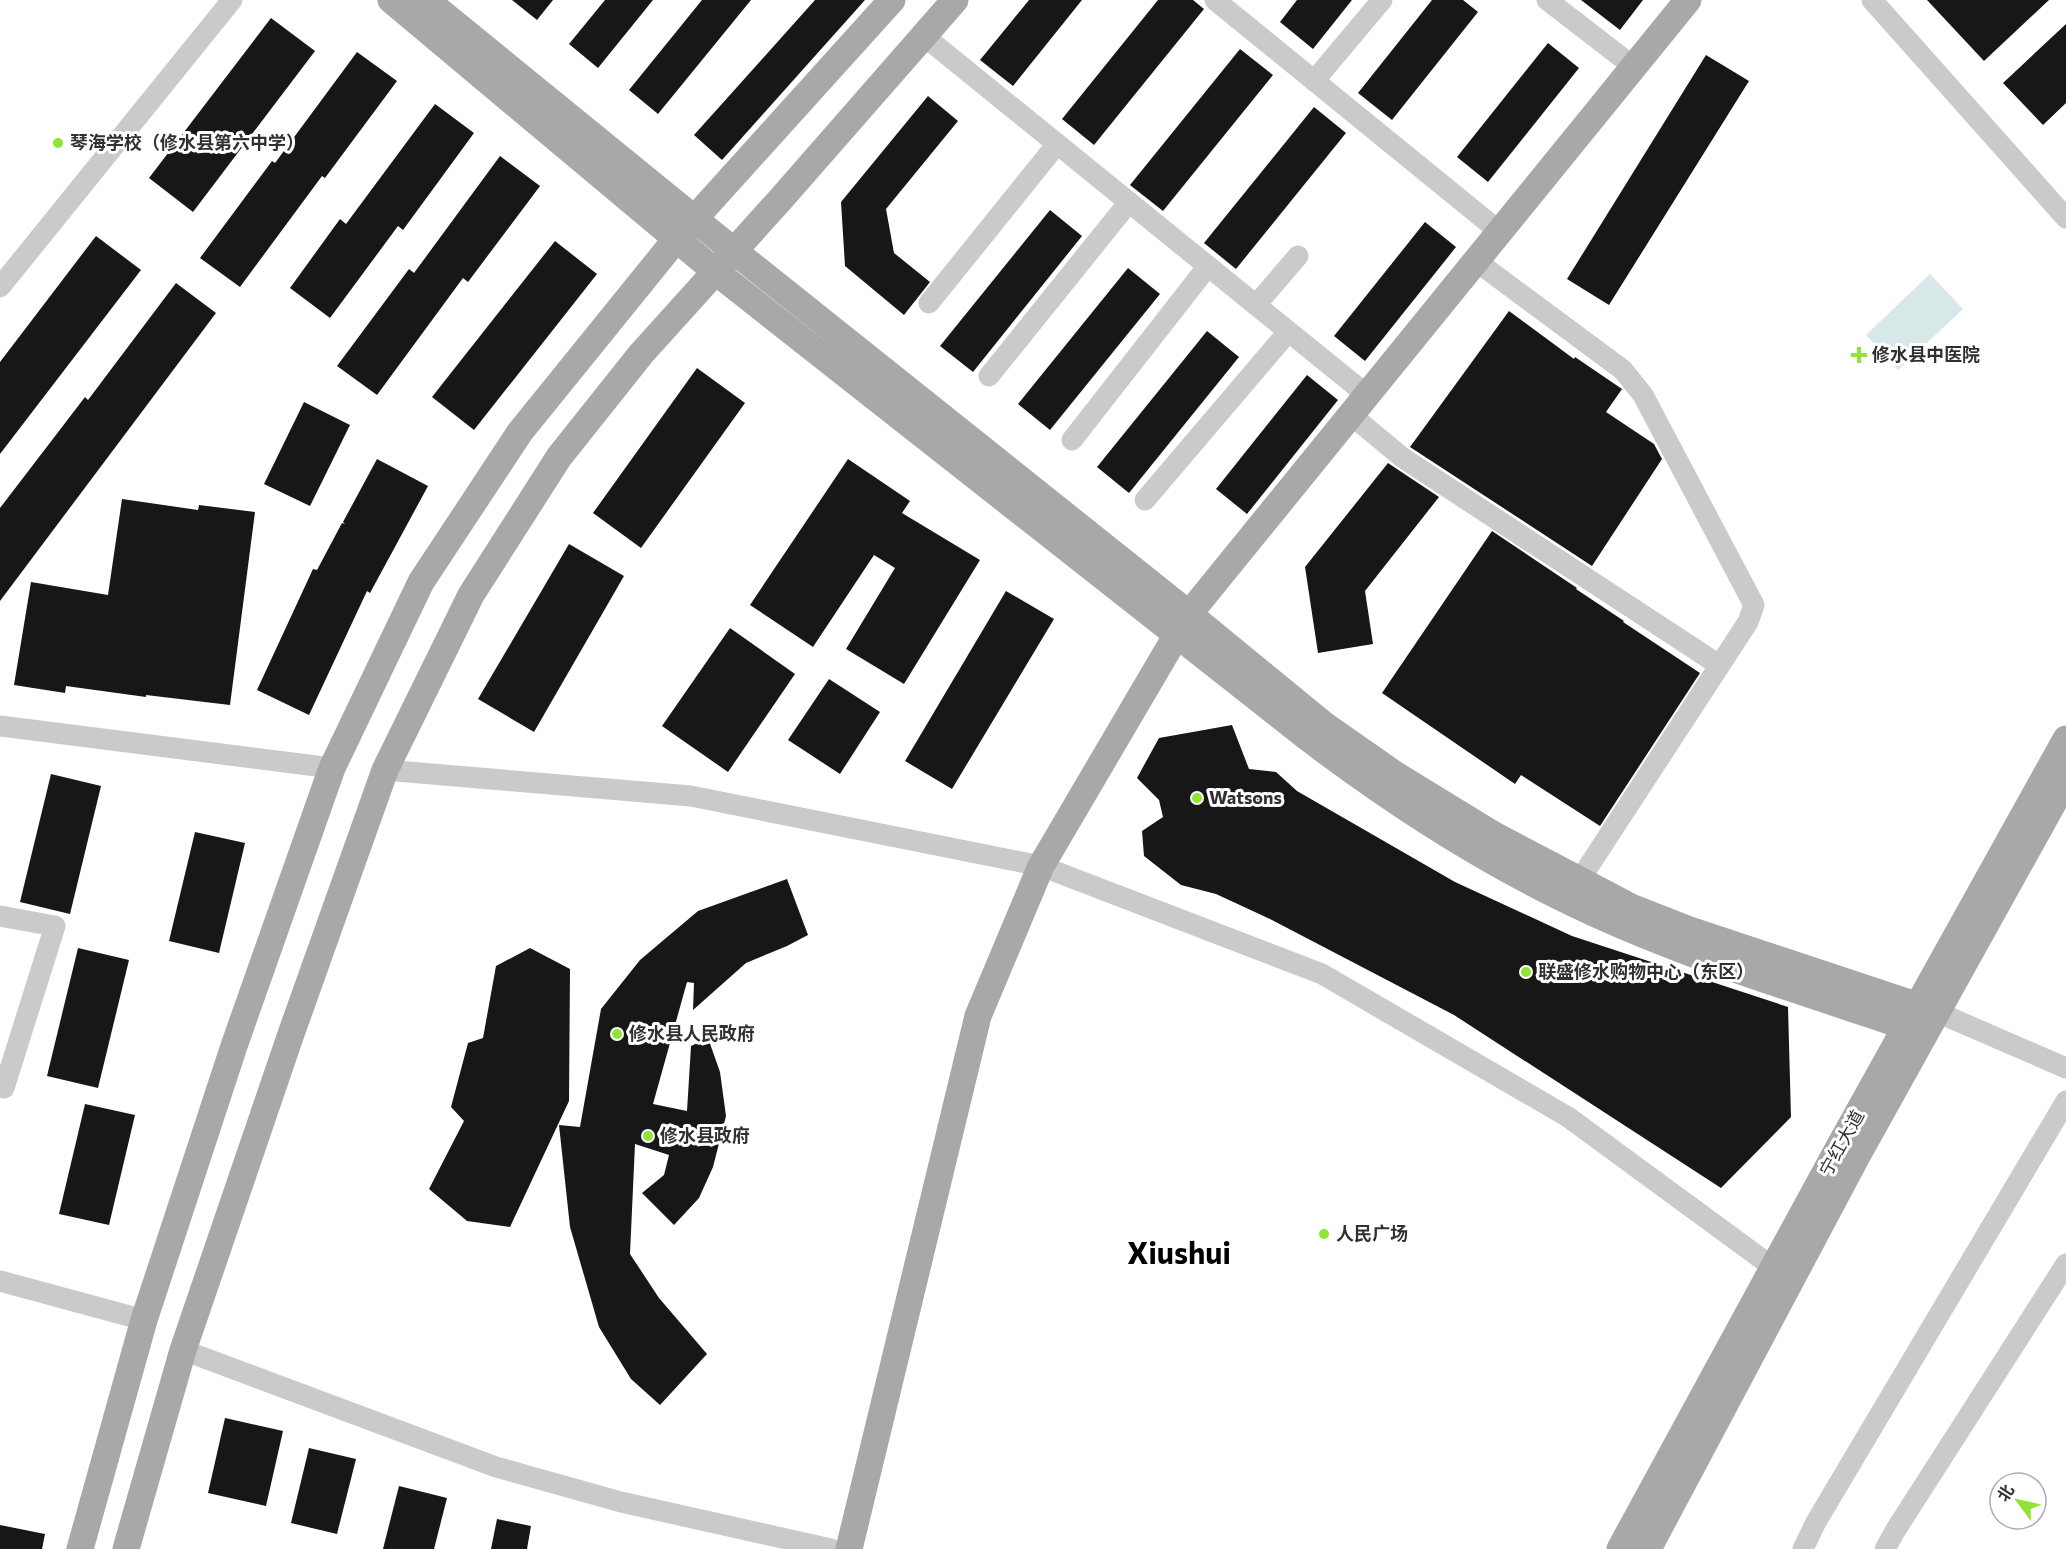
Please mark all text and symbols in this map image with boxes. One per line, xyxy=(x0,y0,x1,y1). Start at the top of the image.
place label: 琴海学校（修水县第六中学） xyxy=(70,131,304,153)
marker: 琴海学校（修水县第六中学） xyxy=(51,136,65,150)
place label: 修水县中医院 xyxy=(1872,343,1980,365)
marker: 修水县中医院 xyxy=(1850,346,1868,364)
place label: Watsons xyxy=(1209,786,1282,808)
marker: Watsons xyxy=(1190,791,1204,805)
place label: 联盛修水购物中心（东区） xyxy=(1538,960,1754,982)
marker: 联盛修水购物中心（东区） xyxy=(1519,965,1533,979)
place label: 修水县人民政府 xyxy=(629,1022,755,1044)
marker: 修水县人民政府 xyxy=(610,1027,624,1041)
street label: 宁红大道 xyxy=(1814,1106,1868,1179)
place label: 修水县政府 xyxy=(660,1124,750,1146)
marker: 修水县政府 xyxy=(641,1129,655,1143)
place label: 人民广场 xyxy=(1336,1222,1408,1244)
marker: 人民广场 xyxy=(1317,1227,1331,1241)
district label: Xiushui xyxy=(1127,1233,1231,1270)
north arrow xyxy=(1988,1471,2048,1531)
text: 北 xyxy=(1993,1481,2017,1504)

